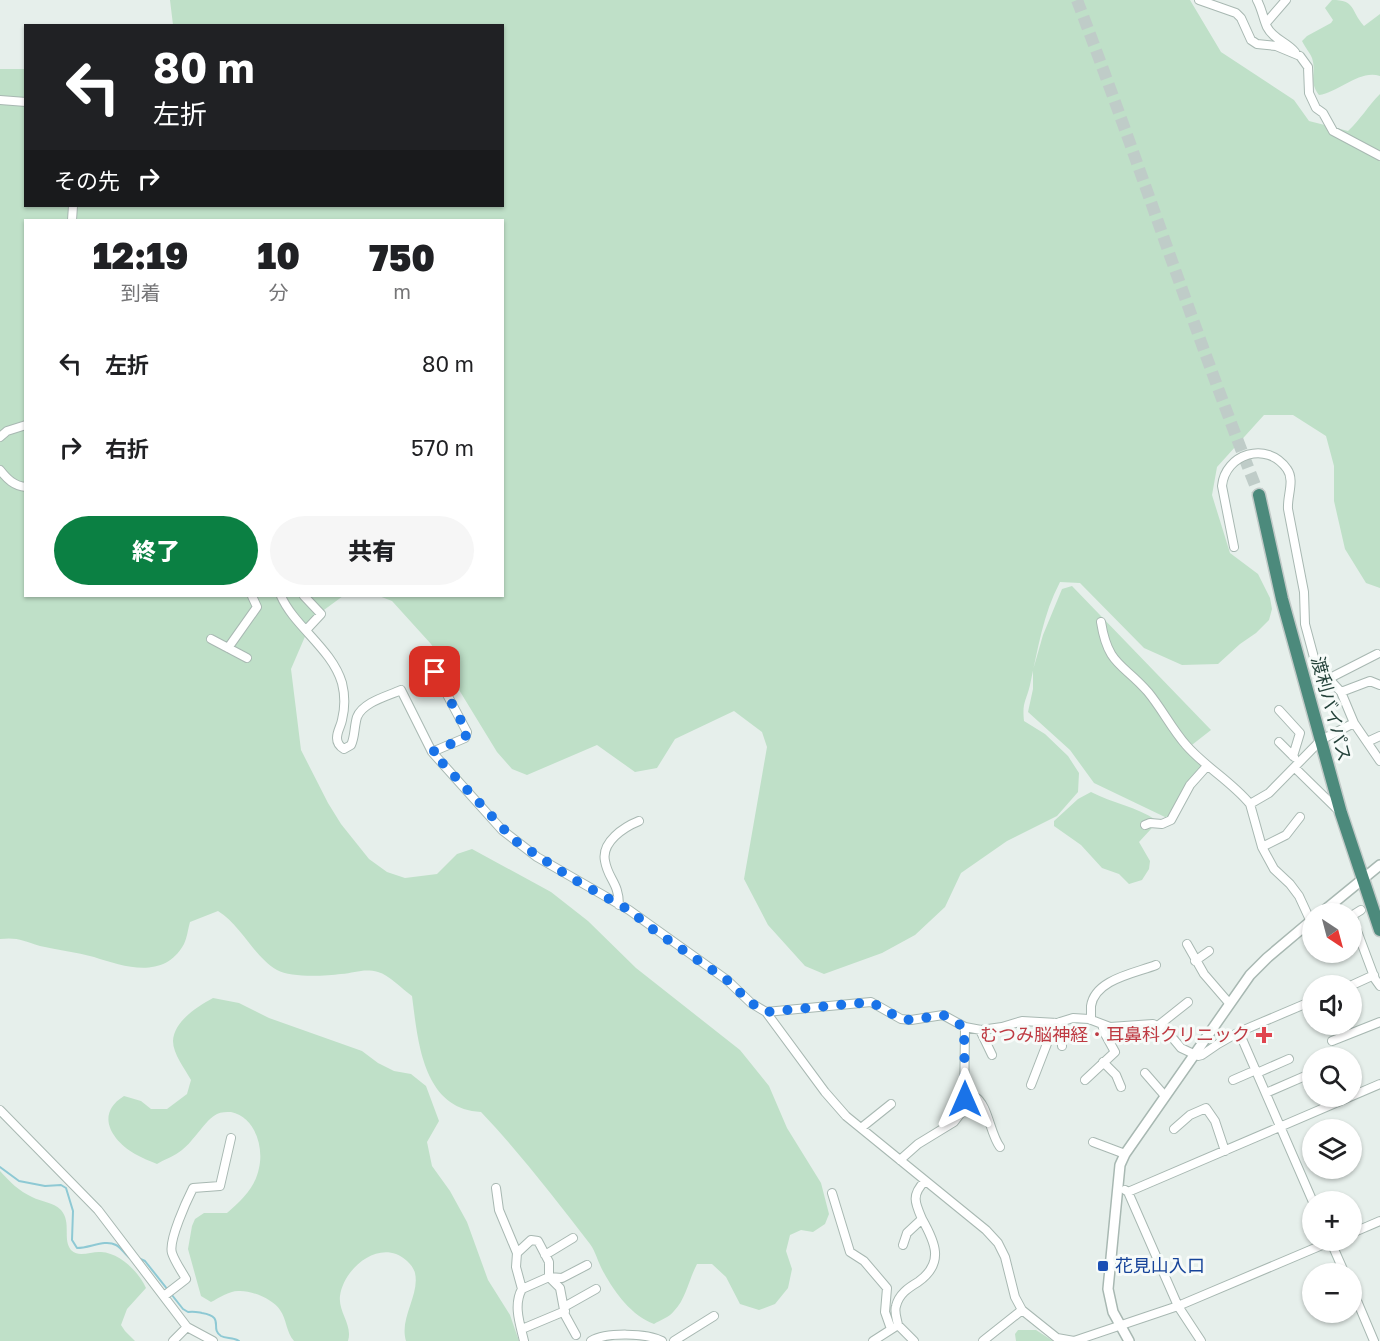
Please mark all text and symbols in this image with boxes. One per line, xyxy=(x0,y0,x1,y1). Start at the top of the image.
text: 80 m xyxy=(153,42,254,92)
icon: left xyxy=(54,48,132,126)
text: 左折 xyxy=(153,98,207,130)
icon: right xyxy=(132,162,165,195)
text: その先 xyxy=(54,167,120,194)
text: 12:19 xyxy=(93,234,188,277)
text: 10 xyxy=(257,234,300,277)
text: 750 xyxy=(369,236,435,279)
text: m xyxy=(393,279,411,303)
text: 到着 xyxy=(121,280,161,304)
text: 分 xyxy=(269,280,289,304)
icon: left xyxy=(54,347,87,380)
text: 80 m xyxy=(422,350,474,377)
text: 左折 xyxy=(105,351,149,378)
icon: right xyxy=(54,431,87,464)
text: 570 m xyxy=(411,434,474,461)
text: 右折 xyxy=(105,435,149,462)
button: 終了 xyxy=(54,516,258,585)
button: 共有 xyxy=(270,516,474,585)
pin xyxy=(409,646,460,697)
street label: 渡利バイパス xyxy=(1307,654,1357,764)
icon: arrive xyxy=(418,655,451,688)
north arrow xyxy=(1302,903,1362,963)
map controls xyxy=(1302,903,1362,1323)
button: sound xyxy=(1302,975,1362,1035)
place label: むつみ脳神経・耳鼻科クリニック xyxy=(980,1023,1250,1045)
marker: むつみ脳神経・耳鼻科クリニック xyxy=(1255,1026,1273,1044)
button: search xyxy=(1302,1047,1362,1107)
position arrow xyxy=(933,1067,997,1131)
button: layers xyxy=(1302,1119,1362,1179)
button: + xyxy=(1302,1191,1362,1251)
place label: 花見山入口 xyxy=(1115,1254,1205,1276)
marker: 花見山入口 xyxy=(1096,1259,1110,1273)
button: − xyxy=(1302,1263,1362,1323)

